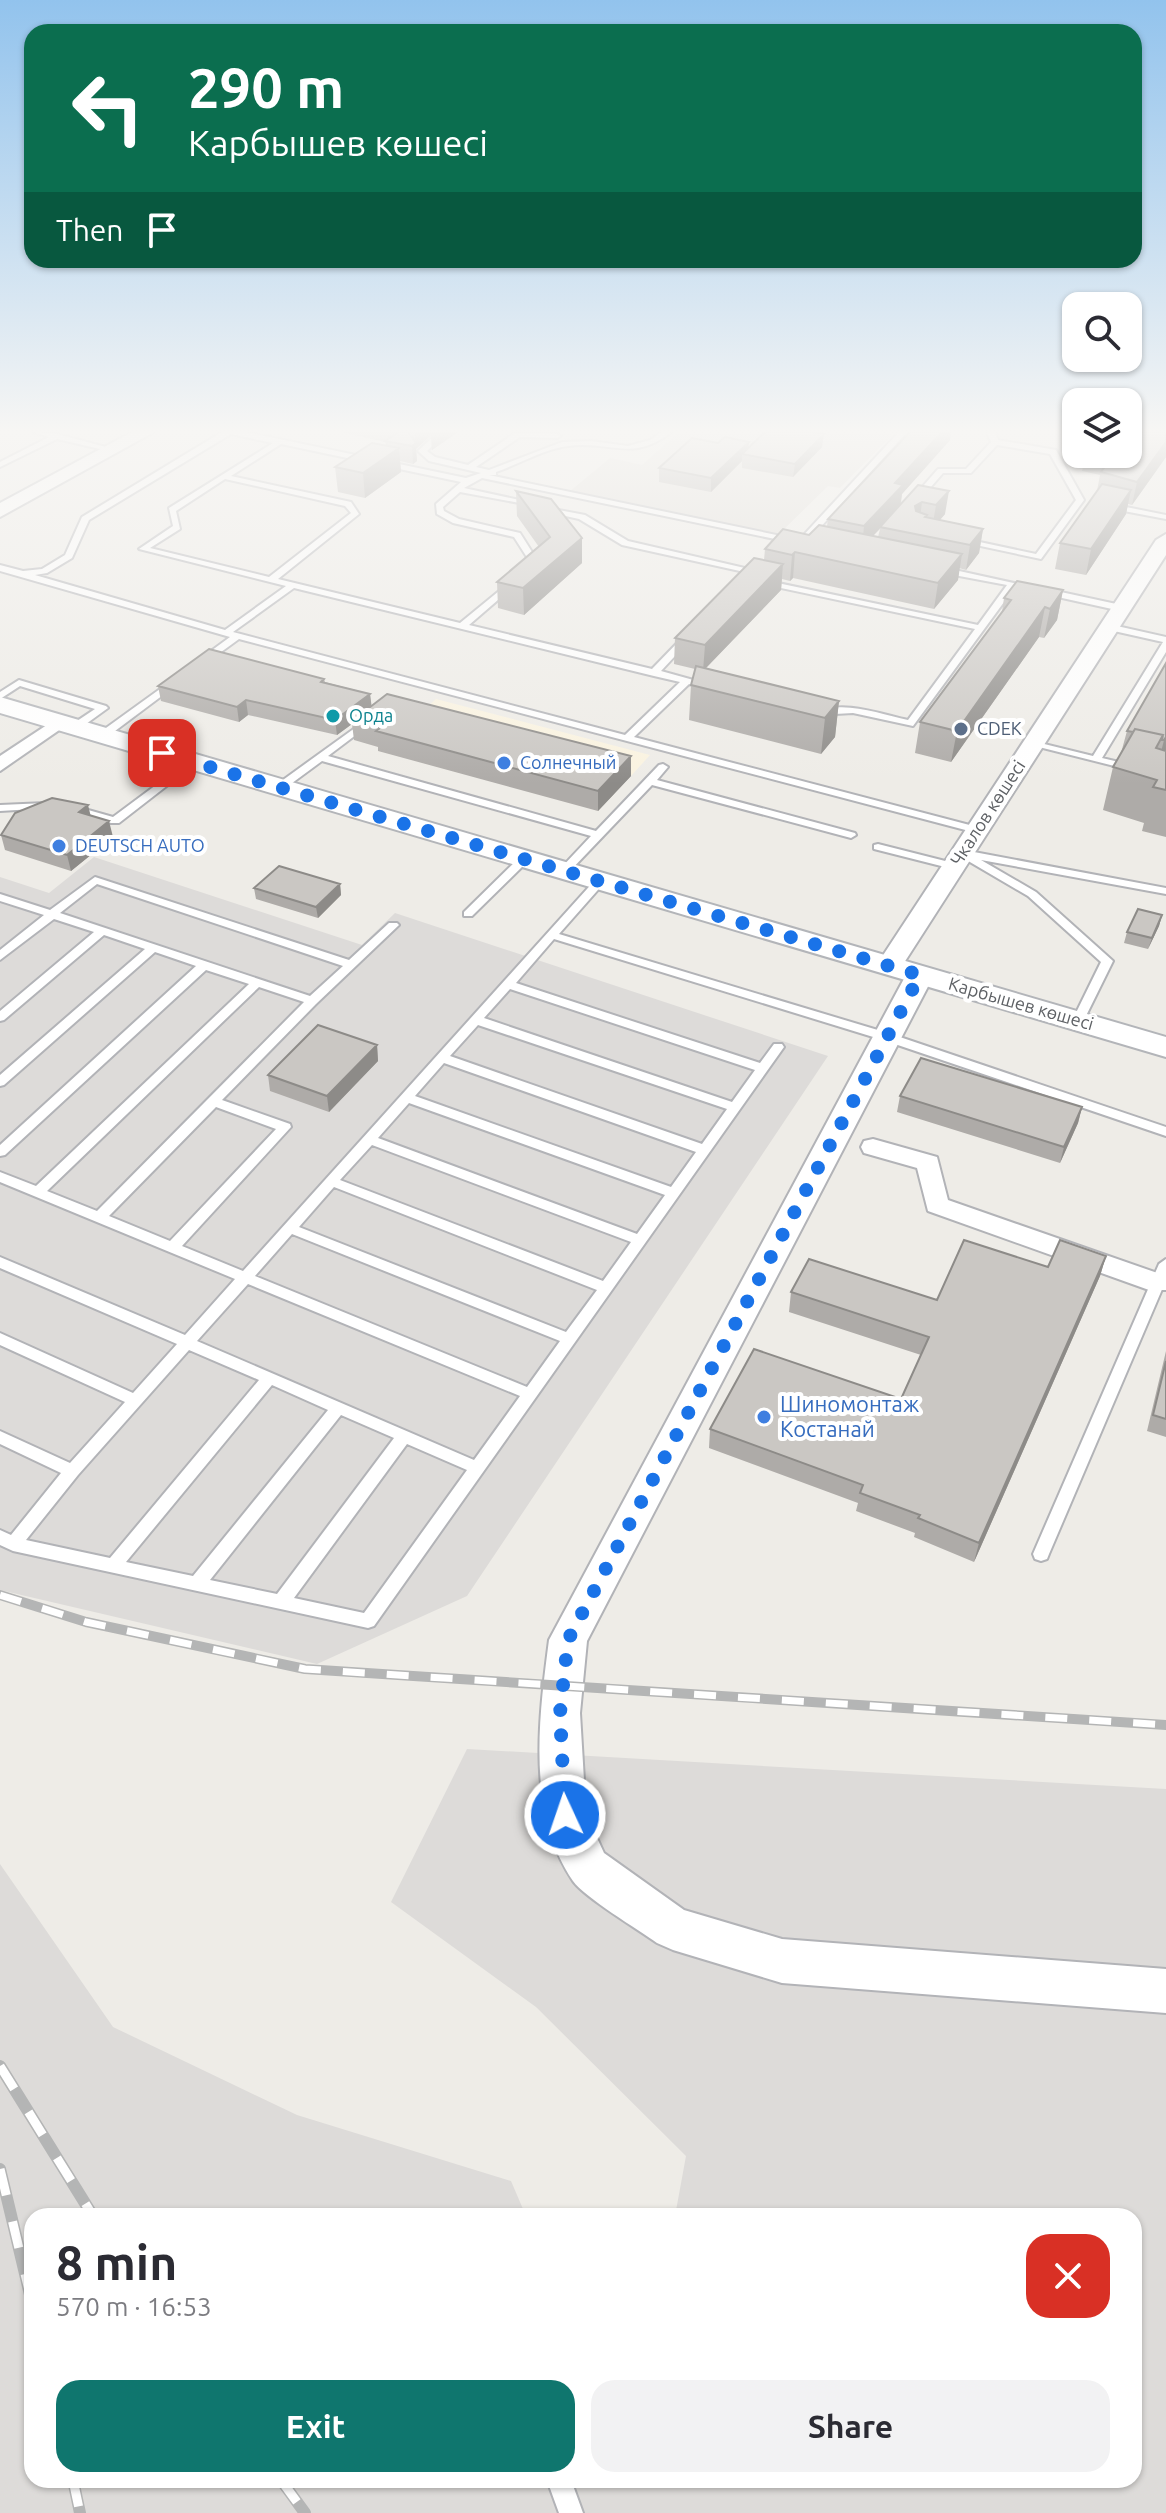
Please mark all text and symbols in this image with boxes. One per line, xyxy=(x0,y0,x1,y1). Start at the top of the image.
icon: left xyxy=(56,56,160,160)
text: 290 m xyxy=(188,56,344,119)
text: Карбышев көшесі xyxy=(188,122,488,163)
icon: arrive xyxy=(140,208,184,252)
text: Then xyxy=(56,213,124,247)
map controls xyxy=(1062,292,1142,468)
button: search xyxy=(1062,292,1142,372)
button: layers xyxy=(1062,388,1142,468)
place label: Орда xyxy=(349,705,393,725)
marker: Орда xyxy=(324,707,342,725)
place label: CDEK xyxy=(977,718,1022,738)
pin xyxy=(128,719,196,787)
marker: CDEK xyxy=(952,720,970,738)
icon: arrive xyxy=(140,731,184,775)
place label: Солнечный xyxy=(520,752,617,772)
marker: Солнечный xyxy=(495,754,513,772)
street label: Чкалов көшесі xyxy=(946,756,1029,869)
place label: DEUTSCH AUTO xyxy=(75,835,205,855)
marker: DEUTSCH AUTO xyxy=(50,837,68,855)
street label: Карбышев көшесі xyxy=(946,973,1096,1033)
place label: Шиномонтаж Костанай xyxy=(780,1391,919,1441)
marker: Шиномонтаж Костанай xyxy=(755,1408,773,1426)
position arrow xyxy=(523,1773,607,1857)
button: close xyxy=(1026,2234,1110,2318)
text: 8 min xyxy=(56,2235,177,2289)
text: 570 m · 16:53 xyxy=(56,2292,212,2321)
button: Exit xyxy=(56,2380,575,2472)
button: Share xyxy=(591,2380,1110,2472)

